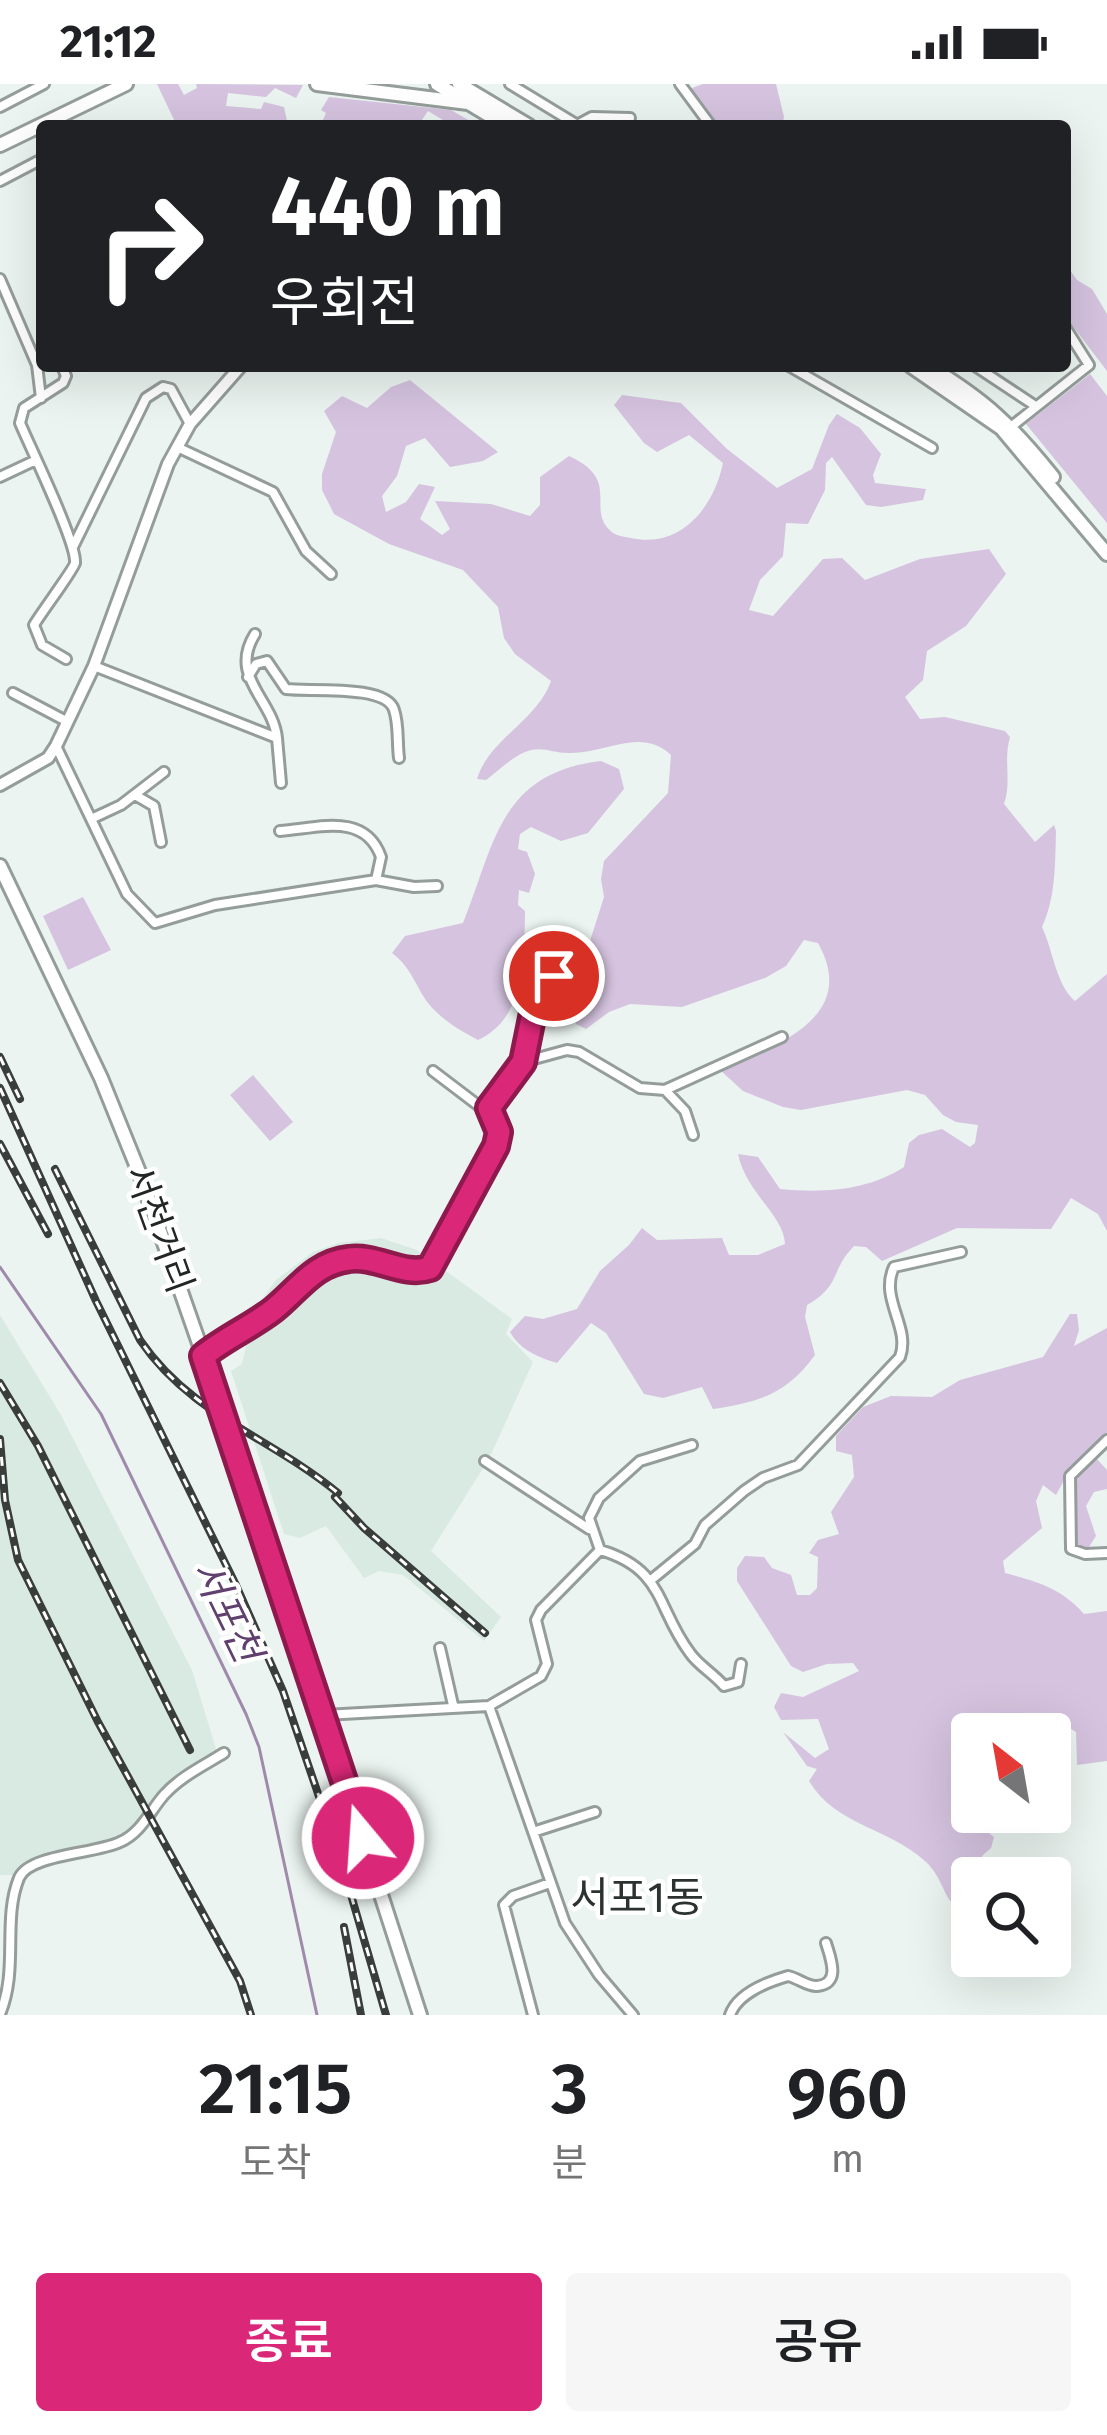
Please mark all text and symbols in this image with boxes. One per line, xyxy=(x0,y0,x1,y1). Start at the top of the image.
text: 21:12 xyxy=(60,15,157,69)
text: 440 m xyxy=(270,156,505,257)
icon: right xyxy=(72,168,228,324)
text: 우회전 xyxy=(270,271,419,335)
pin xyxy=(503,925,605,1027)
icon: arrive xyxy=(521,943,587,1009)
street label: 서천거리 xyxy=(116,1159,202,1299)
water label: 서포천 xyxy=(182,1553,272,1673)
north arrow xyxy=(951,1713,1071,1833)
map controls xyxy=(951,1713,1071,1977)
position arrow xyxy=(300,1775,426,1901)
button: search xyxy=(951,1857,1071,1977)
district label: 서포1동 xyxy=(570,1873,704,1923)
text: 21:15 xyxy=(199,2046,352,2132)
text: 3 xyxy=(551,2046,588,2132)
text: 960 xyxy=(787,2051,908,2137)
text: m xyxy=(831,2136,864,2182)
text: 도착 xyxy=(240,2140,311,2186)
text: 분 xyxy=(552,2140,587,2186)
button: 종료 xyxy=(36,2273,542,2411)
button: 공유 xyxy=(566,2273,1071,2411)

